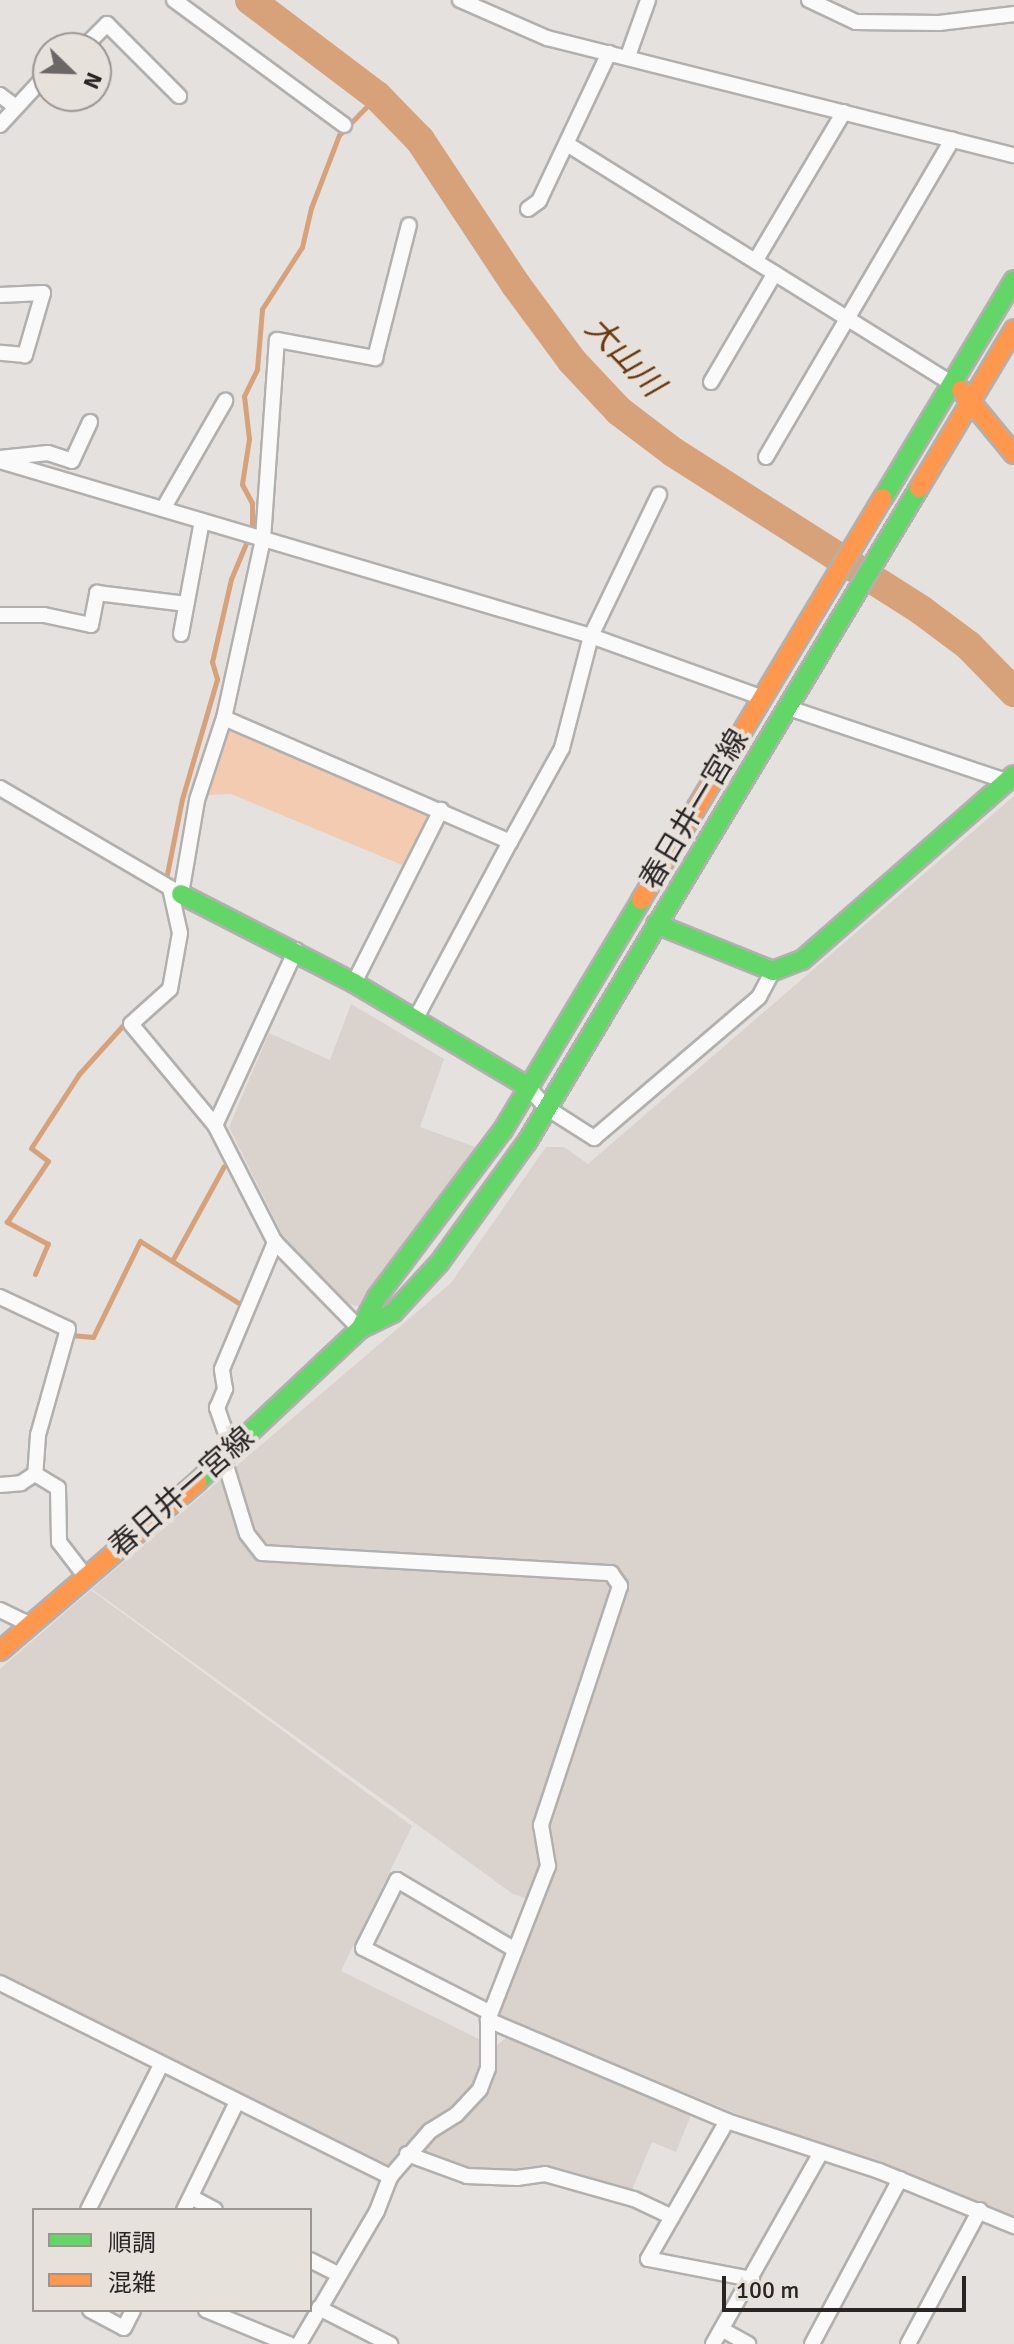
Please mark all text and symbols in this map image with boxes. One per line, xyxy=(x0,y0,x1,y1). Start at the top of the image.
north arrow xyxy=(32,32,112,112)
text: N xyxy=(77,68,108,93)
water label: 大山川 xyxy=(577,309,671,405)
street label: 春日井一宮線 xyxy=(633,724,757,896)
street label: 春日井一宮線 xyxy=(102,1420,262,1566)
legend xyxy=(32,2208,312,2312)
text: 順調 xyxy=(108,2228,156,2258)
scale bar xyxy=(726,2260,970,2310)
text: 混雑 xyxy=(108,2268,156,2298)
text: 100 m xyxy=(736,2275,799,2305)

